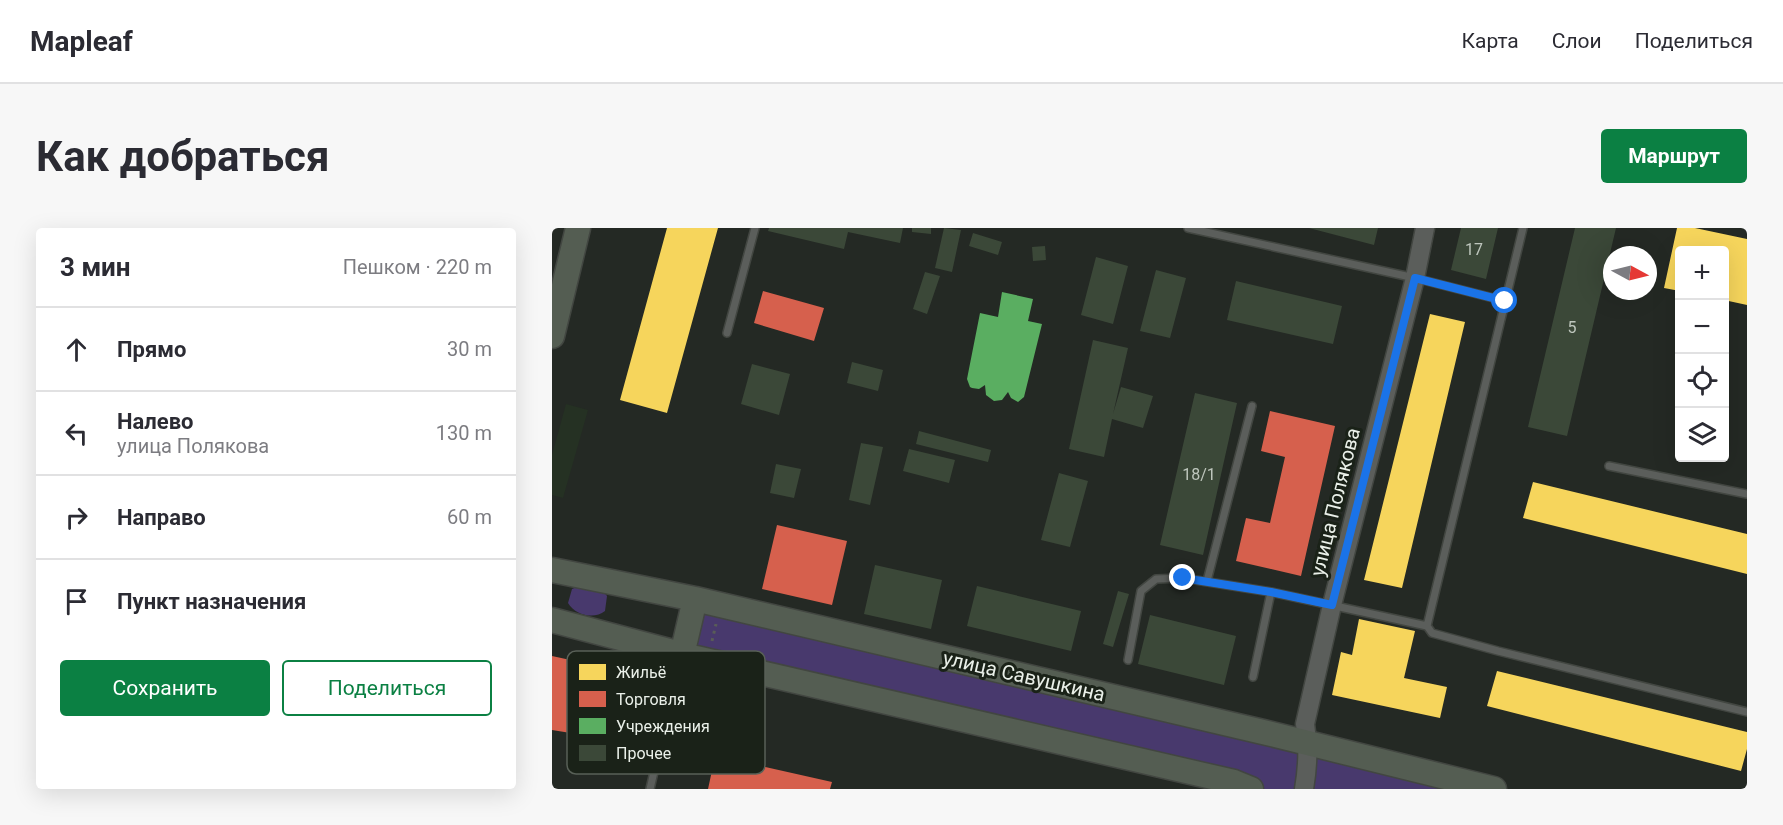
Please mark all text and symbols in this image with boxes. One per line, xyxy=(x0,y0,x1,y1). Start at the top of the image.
text: Mapleaf xyxy=(30,25,133,58)
text: Карта xyxy=(1462,29,1519,53)
text: Слои xyxy=(1552,29,1602,53)
text: Поделиться xyxy=(1635,29,1753,53)
button: Маршрут xyxy=(1601,129,1747,183)
text: Как добраться xyxy=(36,132,330,181)
house number: 17 xyxy=(1465,240,1483,259)
north arrow xyxy=(1603,246,1657,300)
map controls xyxy=(1675,246,1729,462)
button: + xyxy=(1675,246,1729,300)
text: 3 мин xyxy=(60,252,131,282)
text: Пешком · 220 m xyxy=(343,255,492,279)
route start xyxy=(1491,287,1517,313)
button: − xyxy=(1675,300,1729,354)
house number: 5 xyxy=(1568,318,1577,337)
icon: ahead xyxy=(60,333,93,366)
text: Прямо xyxy=(117,337,186,362)
text: 30 m xyxy=(447,337,492,361)
button: locate xyxy=(1675,354,1729,408)
button: layers xyxy=(1675,408,1729,462)
text: Налево xyxy=(117,409,194,434)
icon: left xyxy=(60,417,93,450)
text: 130 m xyxy=(436,421,492,445)
street label: улица Полякова xyxy=(1305,425,1365,579)
text: улица Полякова xyxy=(117,434,269,458)
house number: 18/1 xyxy=(1182,465,1216,484)
icon: right xyxy=(60,501,93,534)
text: Направо xyxy=(117,505,206,530)
text: 60 m xyxy=(447,505,492,529)
route end xyxy=(1169,564,1195,590)
icon: arrive xyxy=(60,585,93,618)
text: Пункт назначения xyxy=(117,589,306,614)
street label: улица Савушкина xyxy=(941,646,1107,706)
legend xyxy=(567,651,765,774)
button: Сохранить xyxy=(60,660,270,716)
button: Поделиться xyxy=(282,660,492,716)
text: Жильё xyxy=(616,663,666,682)
text: Торговля xyxy=(616,690,686,709)
text: Учреждения xyxy=(616,717,710,736)
text: Прочее xyxy=(616,744,671,763)

